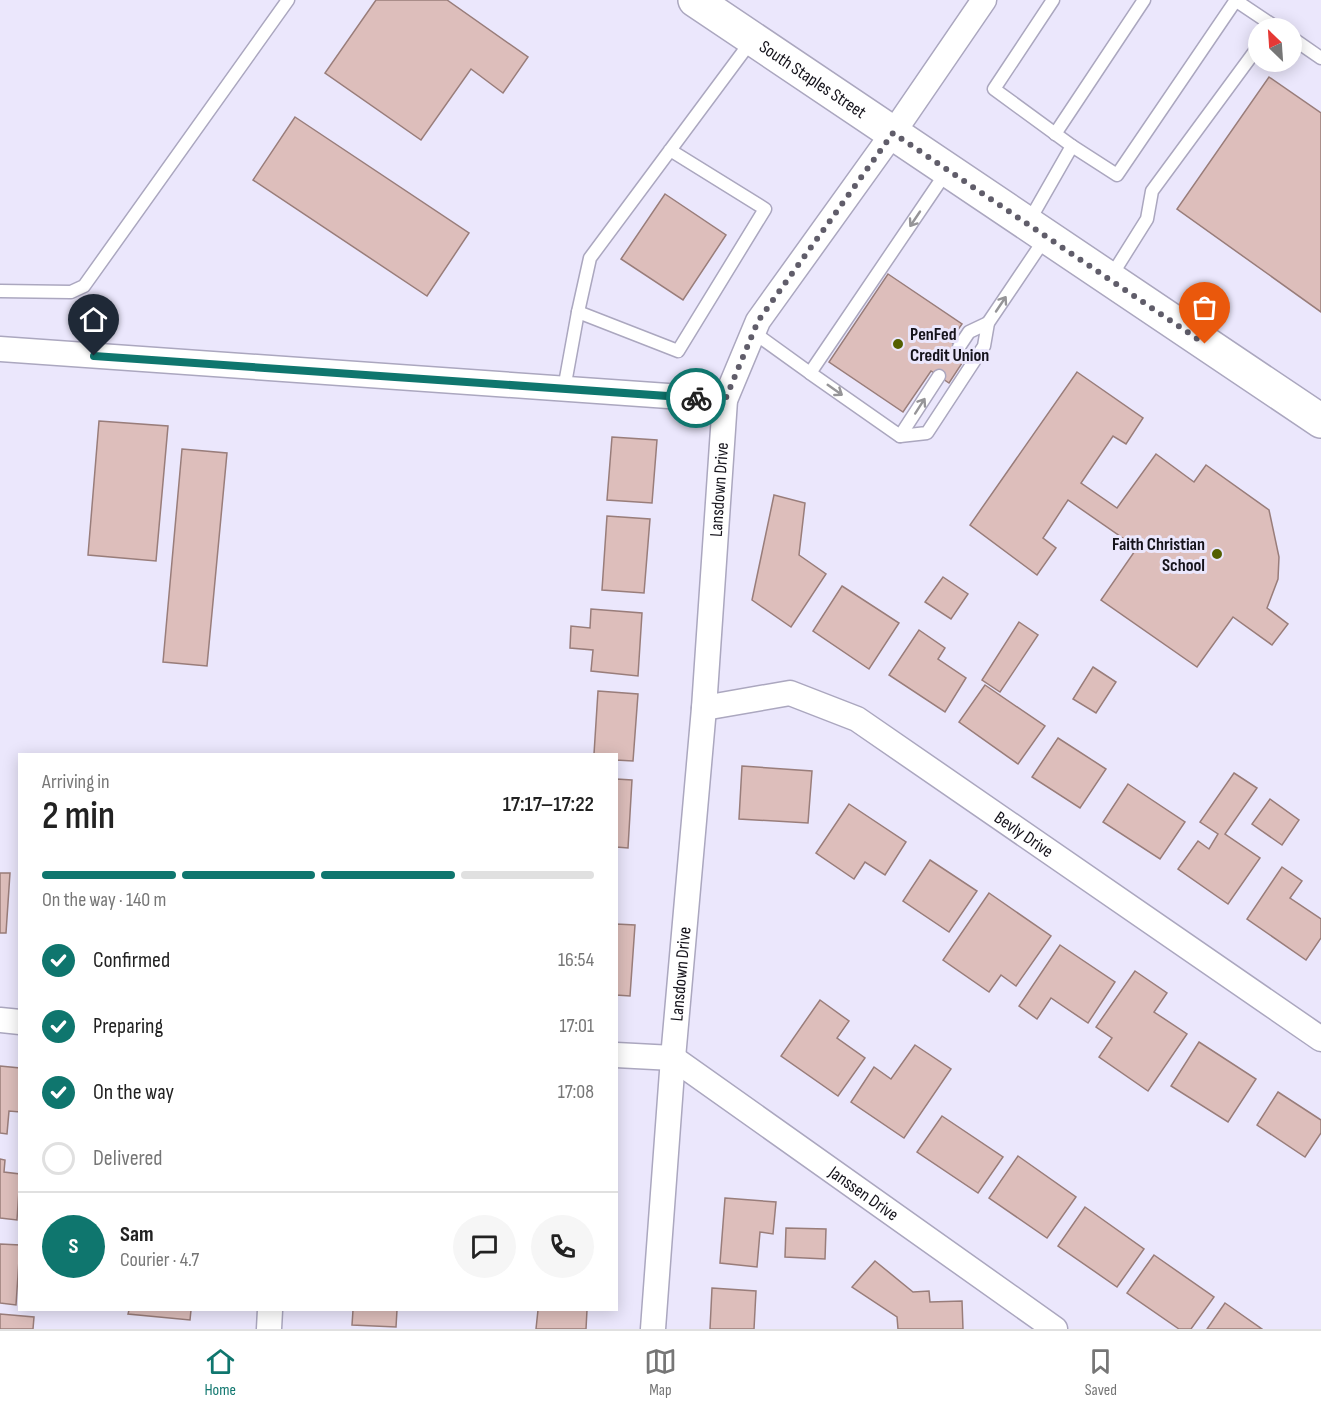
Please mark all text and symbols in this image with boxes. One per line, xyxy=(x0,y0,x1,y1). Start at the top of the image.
north arrow xyxy=(1248,18,1302,72)
map controls xyxy=(1248,18,1302,72)
street label: South Staples Street xyxy=(755,36,870,123)
one-way arrow xyxy=(909,210,921,226)
pin xyxy=(1179,282,1230,344)
icon: bag xyxy=(1188,291,1221,324)
pin xyxy=(68,294,119,356)
one-way arrow xyxy=(995,296,1007,312)
icon: home xyxy=(77,303,110,336)
place label: PenFed Credit Union xyxy=(910,324,989,366)
marker: PenFed Credit Union xyxy=(891,337,905,351)
courier xyxy=(666,368,726,428)
icon: bike xyxy=(680,382,713,415)
one-way arrow xyxy=(826,384,843,396)
one-way arrow xyxy=(914,398,926,415)
street label: Lansdown Drive xyxy=(706,442,733,538)
place label: Faith Christian School xyxy=(1112,534,1205,576)
marker: Faith Christian School xyxy=(1210,547,1224,561)
text: Arriving in xyxy=(42,770,110,794)
text: 17:17–17:22 xyxy=(503,791,594,818)
text: 2 min xyxy=(42,793,115,840)
street label: Bevly Drive xyxy=(990,807,1057,862)
text: On the way · 140 m xyxy=(42,888,166,912)
street label: Lansdown Drive xyxy=(666,926,696,1022)
icon: check xyxy=(42,944,75,977)
text: Confirmed xyxy=(93,947,170,974)
text: 16:54 xyxy=(558,948,594,972)
icon: check xyxy=(42,1010,75,1043)
text: Preparing xyxy=(93,1013,163,1040)
text: 17:01 xyxy=(560,1014,594,1038)
icon: check xyxy=(42,1076,75,1109)
text: On the way xyxy=(93,1079,174,1106)
text: 17:08 xyxy=(558,1080,594,1104)
text: Delivered xyxy=(93,1145,162,1172)
street label: Janssen Drive xyxy=(824,1161,902,1226)
button: chat xyxy=(453,1215,516,1278)
button: phone xyxy=(531,1215,594,1278)
text: Sam xyxy=(120,1221,154,1248)
text: S xyxy=(69,1233,78,1260)
text: Courier · 4.7 xyxy=(120,1248,199,1272)
tab: Home xyxy=(204,1345,237,1400)
tab: Map xyxy=(644,1345,677,1400)
tab: Saved xyxy=(1084,1345,1117,1400)

